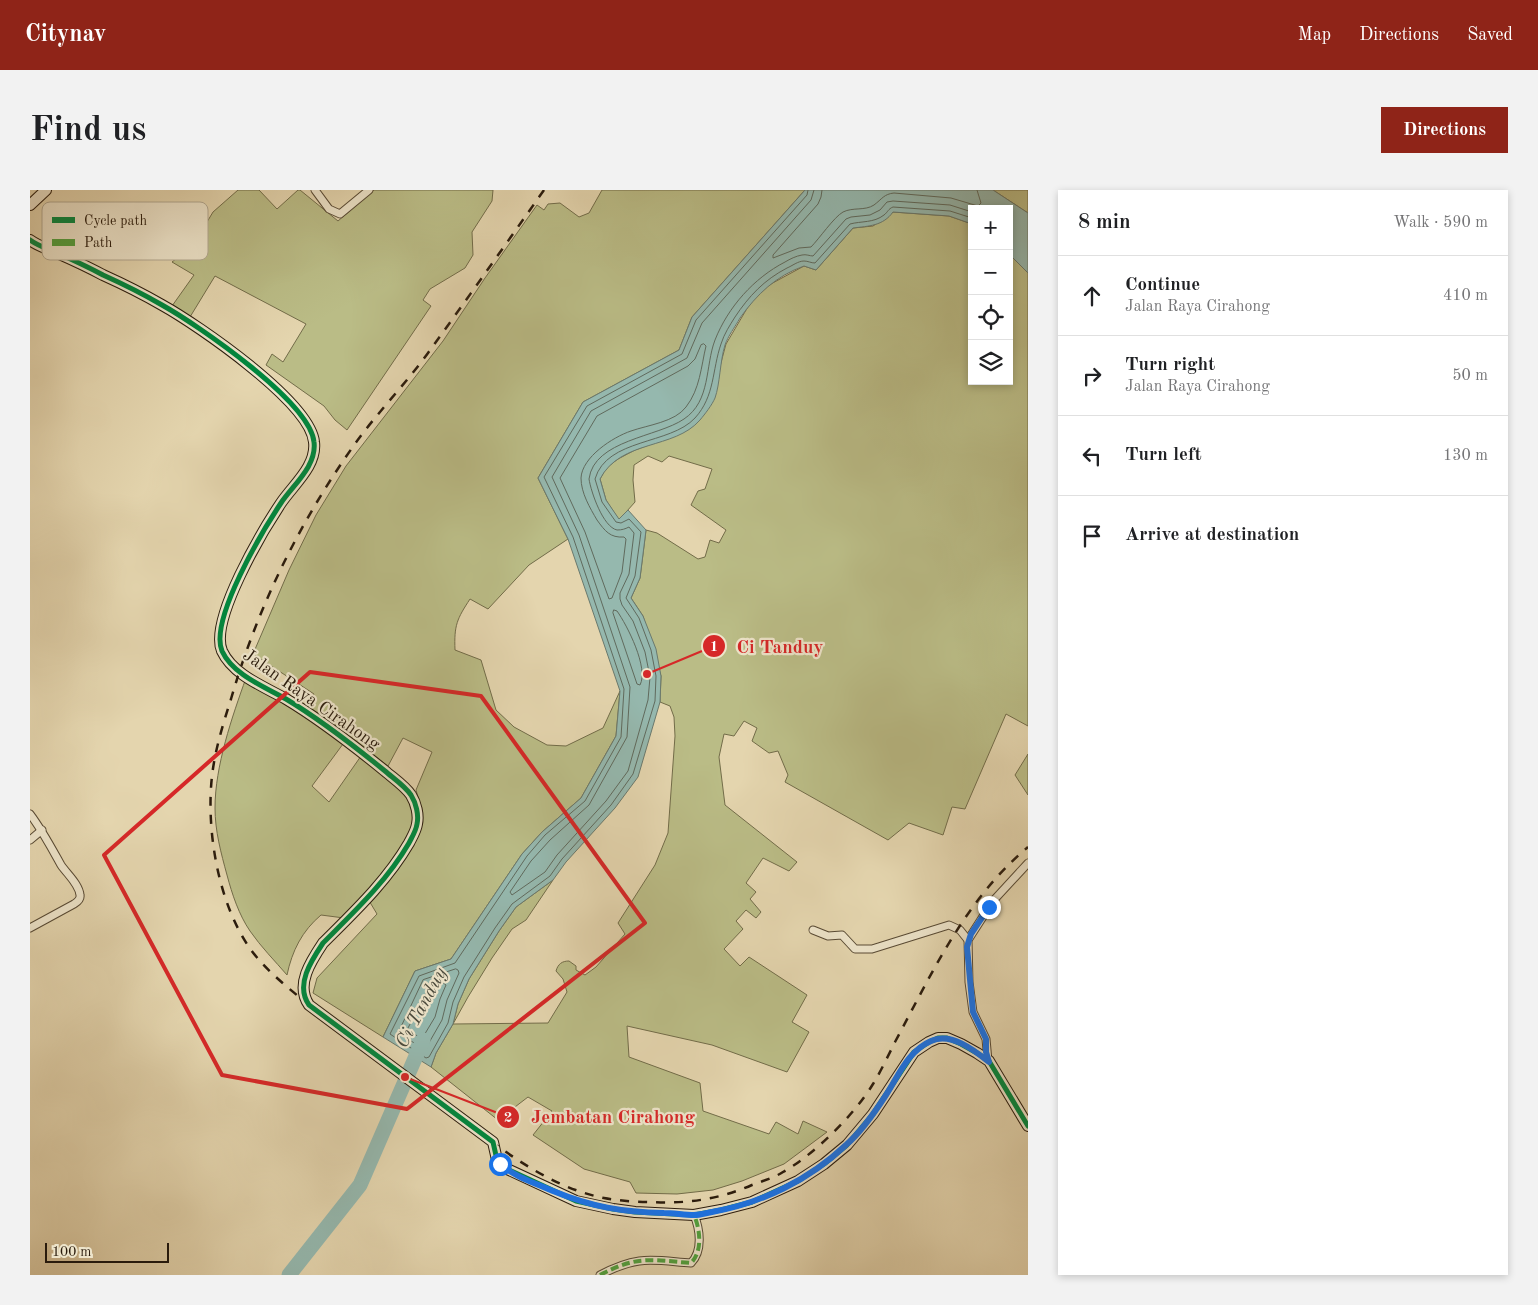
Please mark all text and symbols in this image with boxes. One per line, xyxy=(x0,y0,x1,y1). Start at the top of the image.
text: Citynav xyxy=(25,23,106,47)
text: Map xyxy=(1298,26,1331,44)
text: Directions xyxy=(1359,26,1439,44)
text: Saved xyxy=(1467,26,1513,44)
button: Directions xyxy=(1381,107,1508,153)
text: Find us xyxy=(30,113,146,148)
legend xyxy=(42,202,208,260)
map controls xyxy=(968,205,1013,385)
button: + xyxy=(968,205,1013,250)
text: 8 min xyxy=(1078,212,1131,233)
text: Cycle path xyxy=(84,214,147,228)
text: Walk · 590 m xyxy=(1393,215,1488,231)
text: Path xyxy=(84,236,113,250)
button: − xyxy=(968,250,1013,295)
text: Continue xyxy=(1125,276,1200,295)
icon: ahead xyxy=(1078,282,1106,310)
text: 410 m xyxy=(1443,288,1488,304)
button: locate xyxy=(968,295,1013,340)
text: Jalan Raya Cirahong xyxy=(1125,299,1270,315)
button: layers xyxy=(968,340,1013,385)
text: Turn right xyxy=(1125,356,1215,375)
icon: right xyxy=(1078,362,1106,390)
text: 50 m xyxy=(1452,368,1488,384)
text: Jalan Raya Cirahong xyxy=(1125,379,1270,395)
icon: left xyxy=(1078,442,1106,470)
text: Turn left xyxy=(1125,446,1202,465)
text: 130 m xyxy=(1443,448,1488,464)
icon: arrive xyxy=(1078,522,1106,550)
text: Arrive at destination xyxy=(1125,526,1299,545)
callout: Ci Tanduy xyxy=(702,629,834,663)
text: Ci Tanduy xyxy=(737,639,824,658)
text: 1 xyxy=(710,640,718,655)
street label: Jalan Raya Cirahong xyxy=(240,646,384,754)
route end xyxy=(978,896,1001,919)
water label: Ci Tanduy xyxy=(393,965,451,1051)
callout: Jembatan Cirahong xyxy=(496,1100,705,1134)
text: Jembatan Cirahong xyxy=(531,1109,695,1128)
text: 2 xyxy=(504,1111,512,1126)
route start xyxy=(489,1153,512,1176)
scale bar xyxy=(45,1240,169,1263)
text: 100 m xyxy=(52,1245,91,1259)

